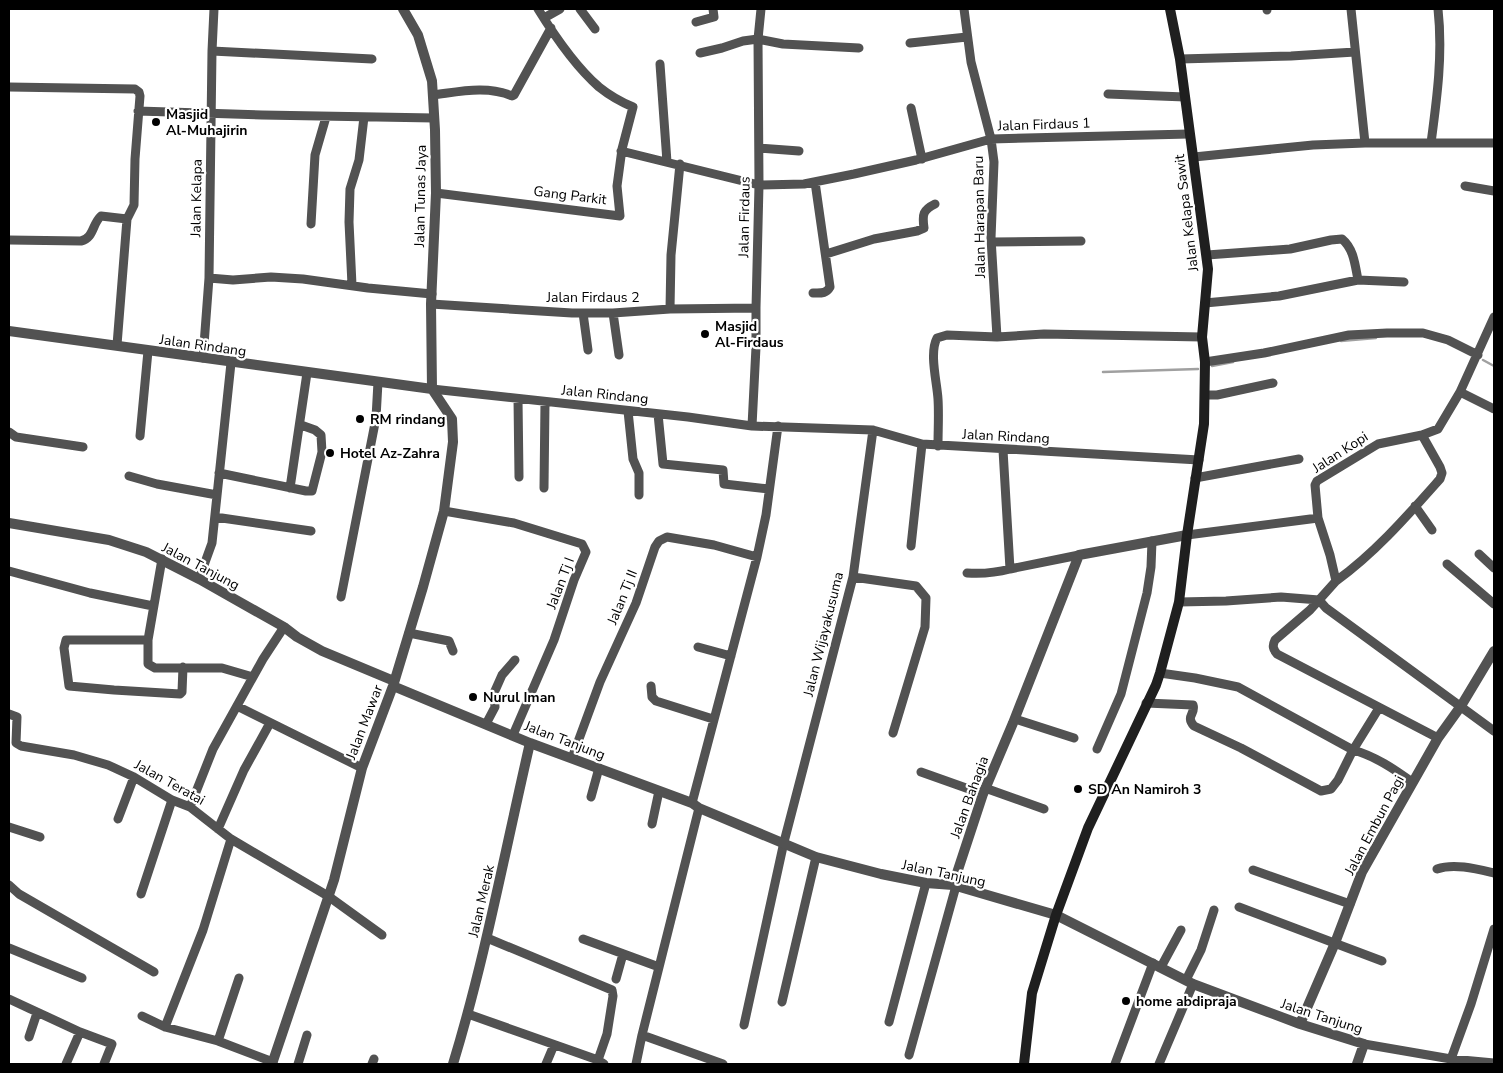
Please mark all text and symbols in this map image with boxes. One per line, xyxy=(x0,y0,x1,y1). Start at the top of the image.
place label: Masjid Al-Muhajirin xyxy=(166,105,247,140)
street label: Jalan Firdaus 1 xyxy=(996,113,1091,136)
marker: Masjid Al-Muhajirin xyxy=(150,116,162,128)
street label: Jalan Tunas Jaya xyxy=(410,145,431,248)
street label: Jalan Kelapa Sawit xyxy=(1170,153,1203,274)
street label: Jalan Harapan Baru xyxy=(969,156,990,279)
street label: Jalan Kelapa xyxy=(186,159,207,238)
street label: Jalan Firdaus xyxy=(734,176,755,259)
street label: Gang Parkit xyxy=(532,182,608,209)
street label: Jalan Firdaus 2 xyxy=(545,288,640,307)
place label: Masjid Al-Firdaus xyxy=(715,317,784,352)
marker: Masjid Al-Firdaus xyxy=(699,328,711,340)
street label: Jalan Rindang xyxy=(157,330,248,361)
street label: Jalan Rindang xyxy=(560,380,649,409)
place label: RM rindang xyxy=(370,410,446,429)
marker: RM rindang xyxy=(354,413,366,425)
street label: Jalan Rindang xyxy=(961,425,1050,448)
street label: Jalan Kopi xyxy=(1308,427,1372,478)
place label: Hotel Az-Zahra xyxy=(340,444,440,463)
marker: Hotel Az-Zahra xyxy=(324,447,336,459)
street label: Jalan Tanjung xyxy=(158,538,243,595)
street label: Jalan Tj I xyxy=(542,555,579,613)
street label: Jalan Tj II xyxy=(602,567,642,628)
street label: Jalan Wijayakusuma xyxy=(799,570,848,699)
street label: Jalan Mawar xyxy=(341,682,387,763)
place label: Nurul Iman xyxy=(483,688,555,707)
marker: Nurul Iman xyxy=(467,691,479,703)
street label: Jalan Tanjung xyxy=(521,716,608,765)
street label: Jalan Bahagia xyxy=(945,753,993,842)
street label: Jalan Teratai xyxy=(130,755,208,810)
street label: Jalan Embun Pagi xyxy=(1340,772,1409,879)
place label: SD An Namiroh 3 xyxy=(1088,780,1201,799)
marker: SD An Namiroh 3 xyxy=(1072,783,1084,795)
street label: Jalan Tanjung xyxy=(899,855,988,892)
street label: Jalan Merak xyxy=(464,862,499,940)
place label: home abdipraja xyxy=(1136,992,1237,1011)
street label: Jalan Tanjung xyxy=(1277,994,1365,1039)
marker: home abdipraja xyxy=(1120,995,1132,1007)

